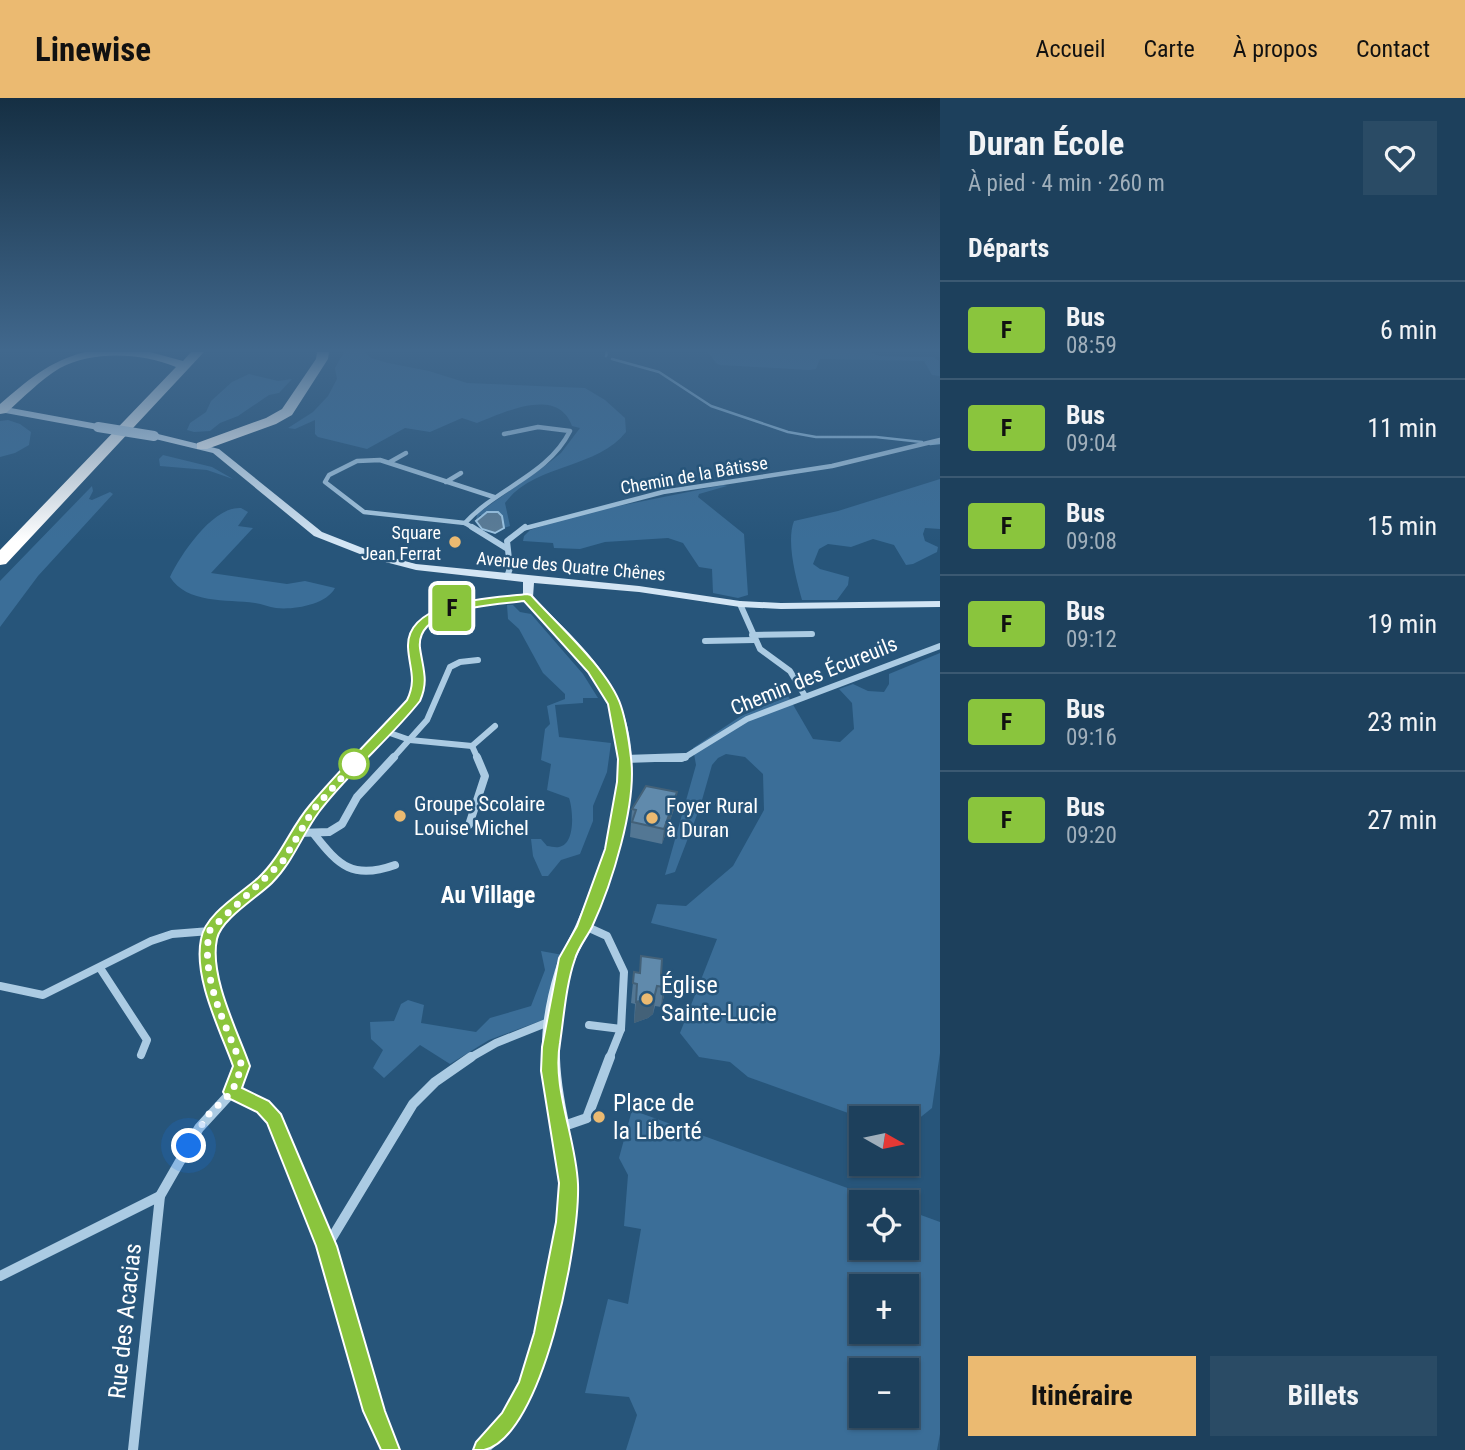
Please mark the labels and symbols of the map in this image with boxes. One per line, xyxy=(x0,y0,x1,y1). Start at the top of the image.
street label: Chemin de la Bâtisse xyxy=(619,452,769,498)
place label: Square Jean Ferrat xyxy=(361,522,441,564)
marker: Square Jean Ferrat xyxy=(447,534,463,550)
street label: Avenue des Quatre Chênes xyxy=(476,547,666,585)
line badge: F xyxy=(429,585,475,631)
street label: Chemin des Écureuils xyxy=(727,632,901,720)
unlabelled marker xyxy=(339,749,369,779)
place label: Groupe Scolaire Louise Michel xyxy=(414,792,545,840)
place label: Foyer Rural à Duran xyxy=(666,794,758,842)
marker: Groupe Scolaire Louise Michel xyxy=(392,808,408,824)
marker: Foyer Rural à Duran xyxy=(644,810,660,826)
district label: Au Village xyxy=(441,882,535,909)
place label: Église Sainte-Lucie xyxy=(661,971,777,1027)
marker: Église Sainte-Lucie xyxy=(639,991,655,1007)
place label: Place de la Liberté xyxy=(613,1089,702,1145)
north arrow xyxy=(849,1106,919,1176)
marker: Place de la Liberté xyxy=(591,1109,607,1125)
your location xyxy=(171,1128,206,1163)
street label: Rue des Acacias xyxy=(103,1242,147,1400)

